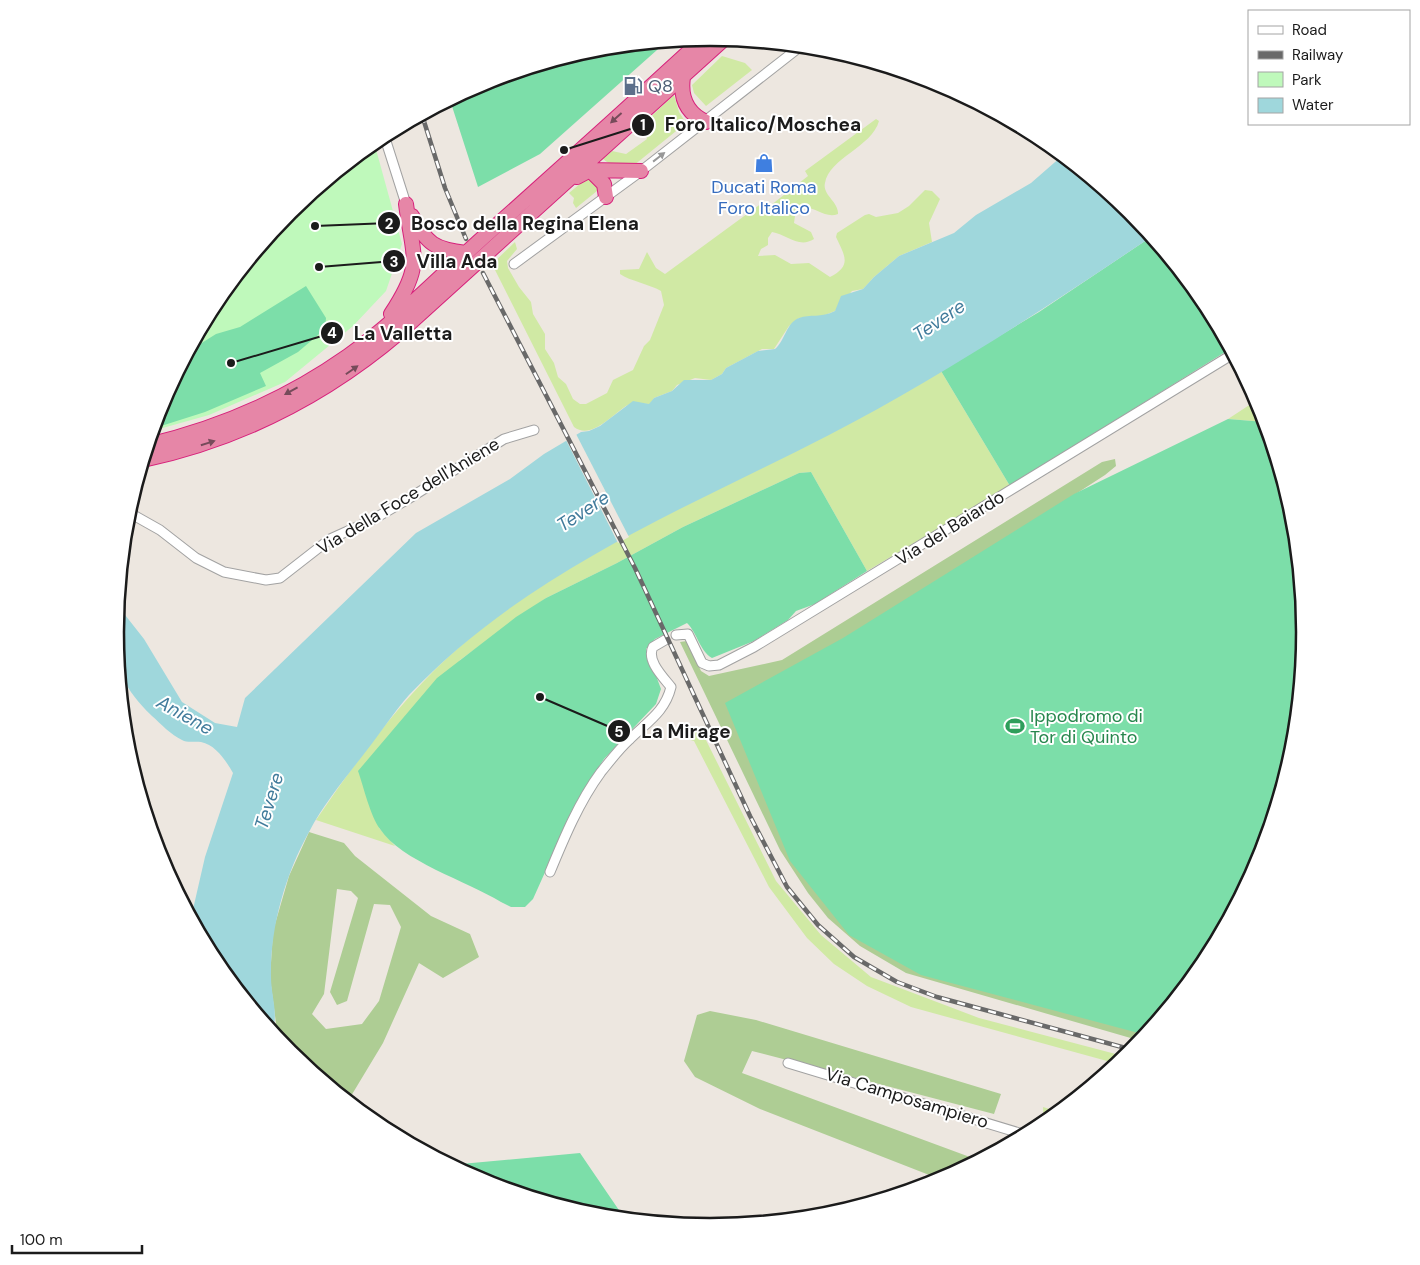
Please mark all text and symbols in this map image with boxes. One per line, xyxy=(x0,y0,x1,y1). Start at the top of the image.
legend xyxy=(1248,10,1410,125)
text: Road xyxy=(1292,20,1327,40)
text: Railway xyxy=(1292,45,1344,65)
text: Park xyxy=(1292,70,1322,90)
place label: Q8 xyxy=(648,74,673,98)
fuel station icon: Q8 xyxy=(622,75,644,97)
text: Water xyxy=(1292,95,1334,115)
callout: Foro Italico/Moschea xyxy=(630,108,872,142)
one-way arrow xyxy=(610,112,622,124)
text: Foro Italico/Moschea xyxy=(665,112,861,137)
text: 1 xyxy=(640,115,646,135)
one-way arrow xyxy=(652,152,665,163)
shop icon: Ducati Roma Foro Italico xyxy=(753,152,775,174)
place label: Ducati Roma Foro Italico xyxy=(711,175,817,220)
callout: Bosco della Regina Elena xyxy=(376,206,649,240)
text: Bosco della Regina Elena xyxy=(411,211,639,236)
text: 2 xyxy=(385,214,394,234)
callout: Villa Ada xyxy=(382,244,508,278)
text: Villa Ada xyxy=(417,249,497,274)
text: 3 xyxy=(389,252,399,272)
water label: Tevere xyxy=(908,293,970,347)
callout: La Valletta xyxy=(319,316,463,350)
text: La Valletta xyxy=(354,321,452,346)
text: 4 xyxy=(327,323,337,343)
one-way arrow xyxy=(346,365,359,375)
one-way arrow xyxy=(285,387,298,396)
street label: Via della Foce dell'Aniene xyxy=(312,432,504,560)
one-way arrow xyxy=(201,439,216,447)
water label: Tevere xyxy=(552,485,614,537)
street label: Via del Baiardo xyxy=(891,485,1009,571)
water label: Aniene xyxy=(152,689,218,741)
place label: Ippodromo di Tor di Quinto xyxy=(1030,704,1143,749)
callout: La Mirage xyxy=(606,714,741,748)
sports icon: Ippodromo di Tor di Quinto xyxy=(1004,715,1026,737)
text: La Mirage xyxy=(641,719,731,744)
text: 5 xyxy=(614,722,624,742)
water label: Tevere xyxy=(249,769,289,832)
street label: Via Camposampiero xyxy=(823,1062,991,1134)
scale bar xyxy=(12,1222,142,1254)
text: 100 m xyxy=(20,1230,63,1250)

